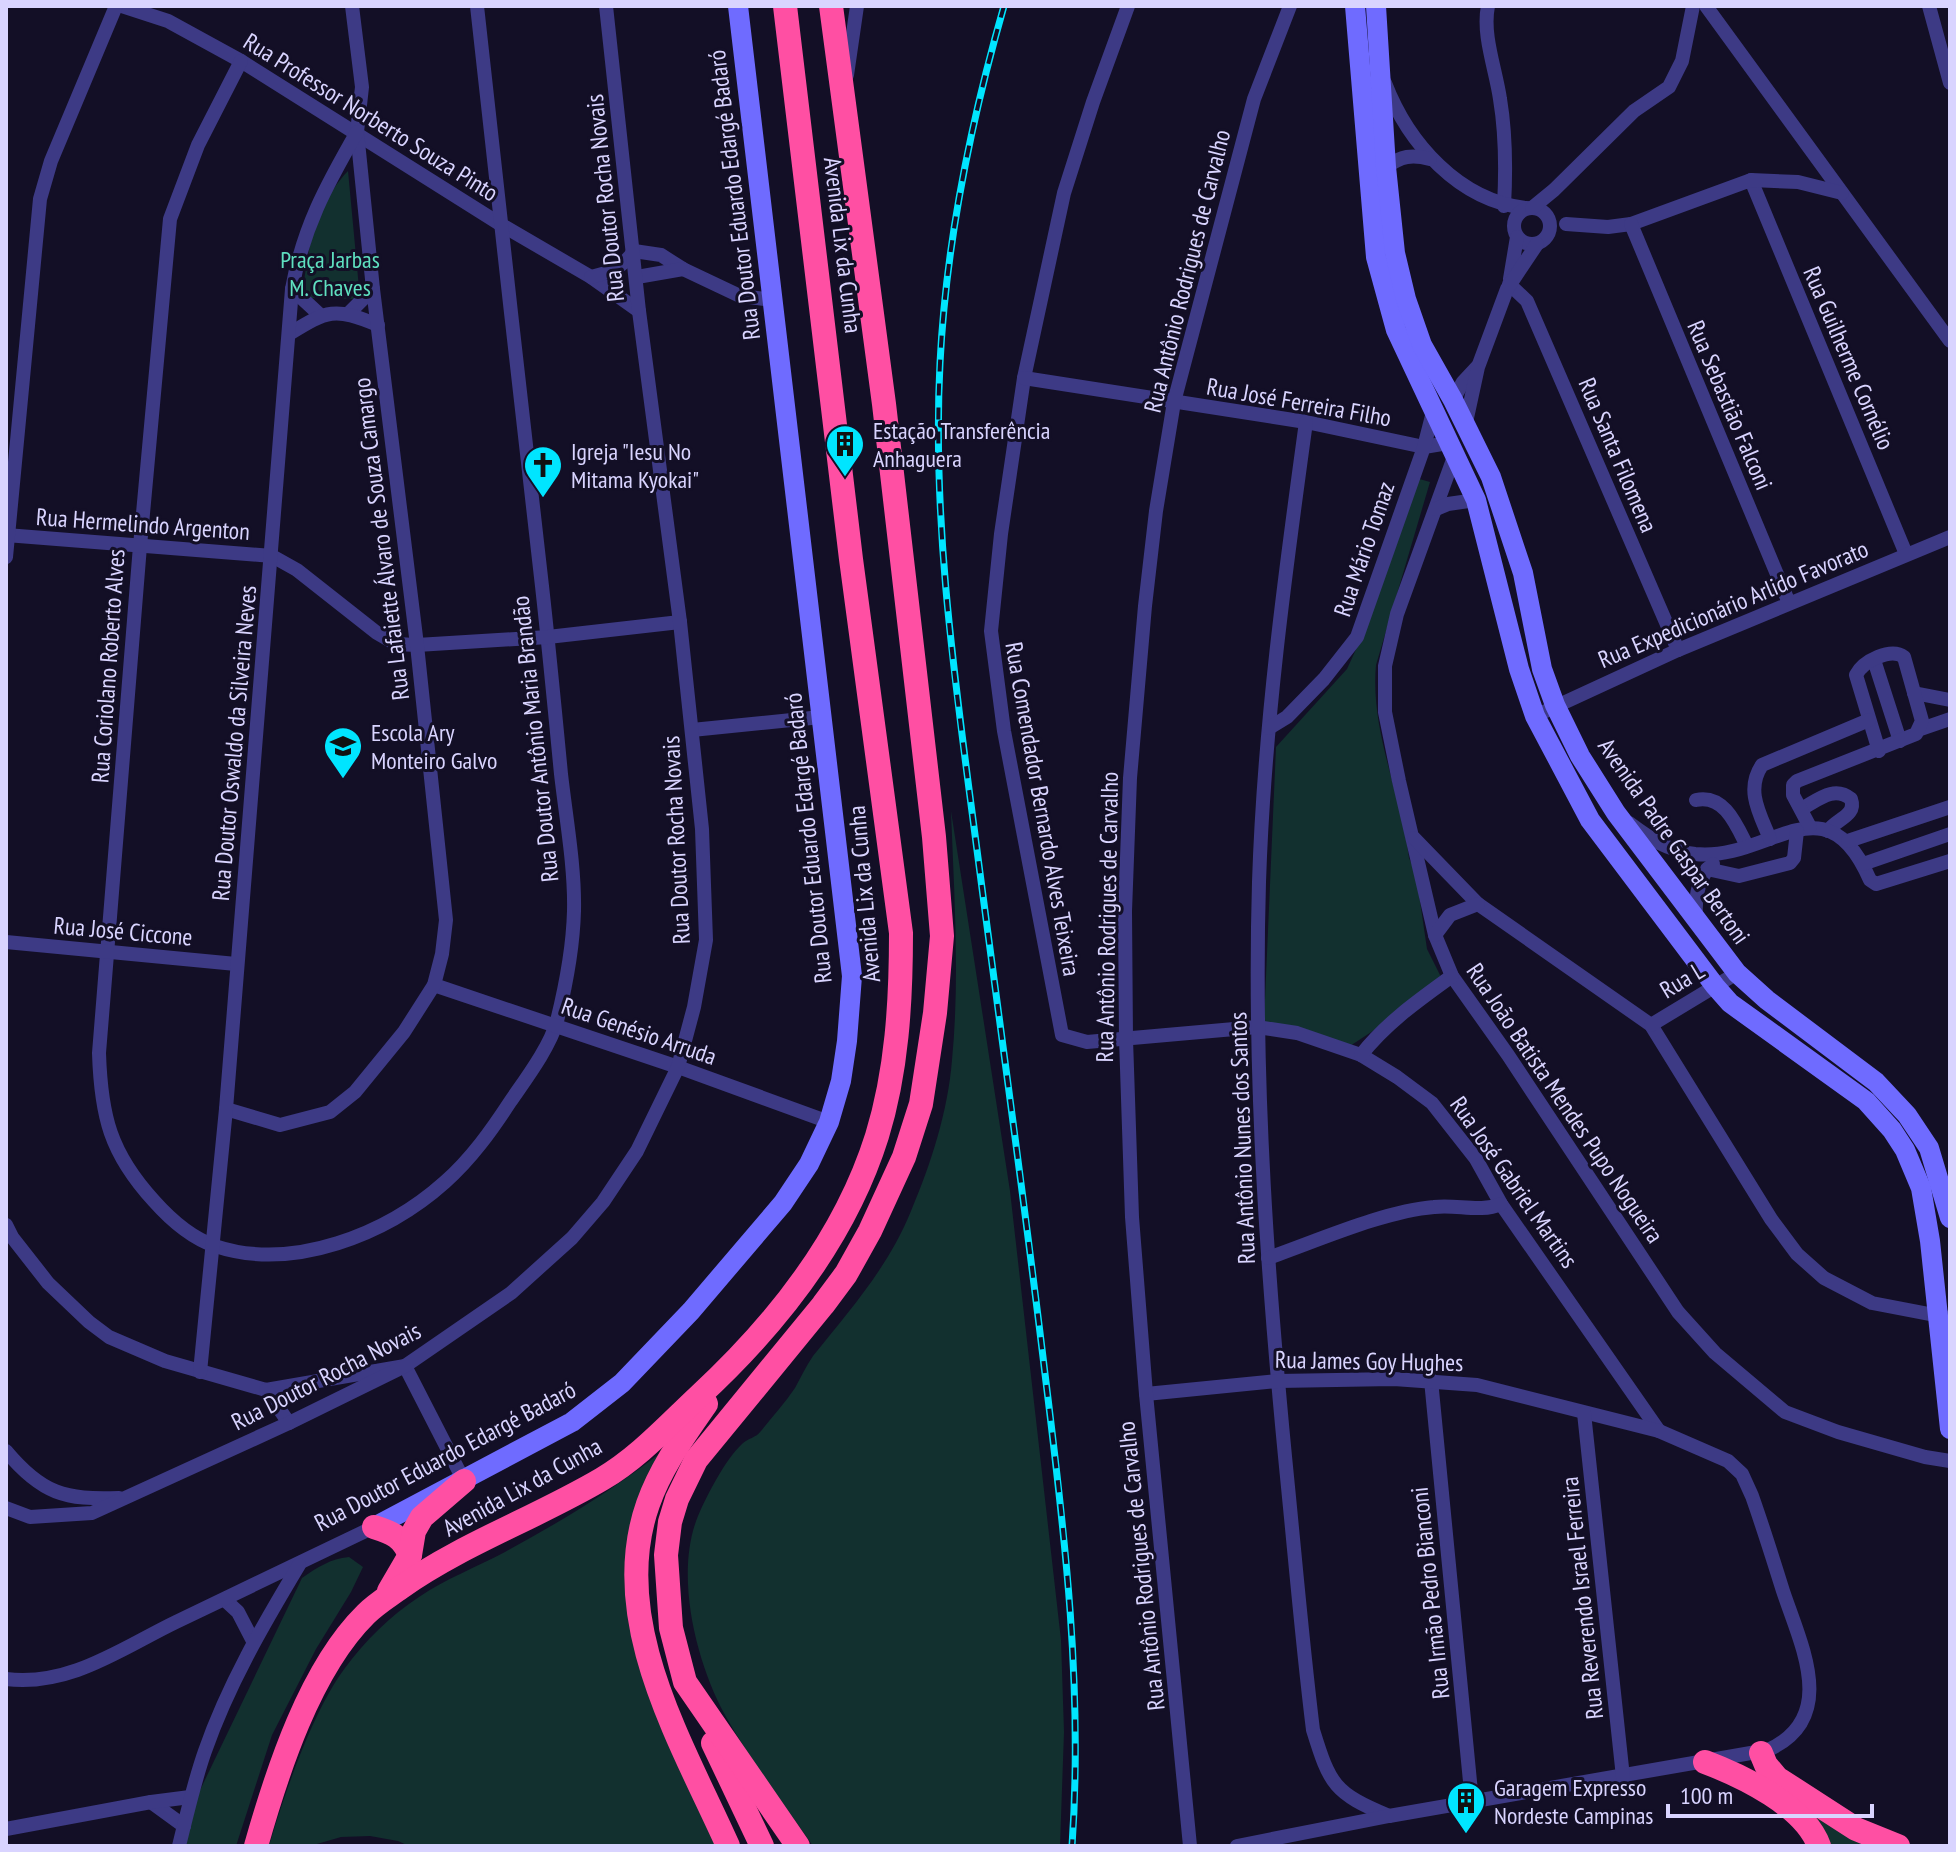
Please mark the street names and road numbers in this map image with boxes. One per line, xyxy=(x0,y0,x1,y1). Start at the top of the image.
street label: Rua Professor Norberto Souza Pinto xyxy=(238,26,504,208)
street label: Rua Doutor Eduardo Edargé Badaró xyxy=(701,48,767,342)
street label: Rua Doutor Rocha Novais xyxy=(579,93,631,303)
street label: Rua Antônio Rodrigues de Carvalho xyxy=(1137,126,1237,416)
street label: Avenida Lix da Cunha xyxy=(817,155,869,335)
street label: Rua Guilherme Cornélio xyxy=(1796,262,1902,454)
street label: Rua Sebastião Falconi xyxy=(1680,316,1780,494)
street label: Rua José Ferreira Filho xyxy=(1204,371,1394,433)
street label: Rua Santa Filomena xyxy=(1571,373,1665,537)
street label: Rua Lafaiette Álvaro de Souza Camargo xyxy=(346,376,416,702)
street label: Rua Mário Tomaz xyxy=(1326,477,1402,621)
street label: Rua Hermelindo Argenton xyxy=(35,501,251,547)
street label: Rua Expedicionário Arlido Favorato xyxy=(1593,533,1873,675)
street label: Rua Coriolano Roberto Alves xyxy=(84,548,132,784)
street label: Rua Doutor Oswaldo da Silveira Neves xyxy=(205,584,263,902)
street label: Rua Doutor Antônio Maria Brandão xyxy=(505,594,565,884)
street label: Rua Comendador Bernardo Alves Teixeira xyxy=(998,640,1088,978)
street label: Rua Doutor Eduardo Edargé Badaró xyxy=(777,691,839,985)
street label: Avenida Padre Gaspar Bertoni xyxy=(1591,732,1757,950)
street label: Rua Doutor Rocha Novais xyxy=(655,735,697,945)
street label: Rua Antônio Rodrigues de Carvalho xyxy=(1089,771,1125,1063)
street label: Avenida Lix da Cunha xyxy=(841,804,887,984)
street label: Rua José Ciccone xyxy=(52,909,194,953)
street label: Rua L xyxy=(1654,955,1710,1005)
street label: Rua João Batista Mendes Pupo Nogueira xyxy=(1460,957,1670,1249)
street label: Rua Genésio Arruda xyxy=(557,990,721,1072)
street label: Rua Antônio Nunes dos Santos xyxy=(1222,1011,1262,1265)
street label: Rua José Gabriel Martins xyxy=(1443,1090,1585,1274)
street label: Rua Doutor Rocha Novais xyxy=(226,1315,426,1437)
street label: Rua James Goy Hughes xyxy=(1275,1344,1463,1378)
street label: Rua Doutor Eduardo Edargé Badaró xyxy=(309,1374,581,1538)
street label: Rua Antônio Rodrigues de Carvalho xyxy=(1110,1420,1172,1712)
street label: Avenida Lix da Cunha xyxy=(437,1431,607,1543)
street label: Rua Reverendo Israel Ferreira xyxy=(1554,1475,1610,1721)
street label: Rua Irmão Pedro Bianconi xyxy=(1403,1486,1457,1700)

